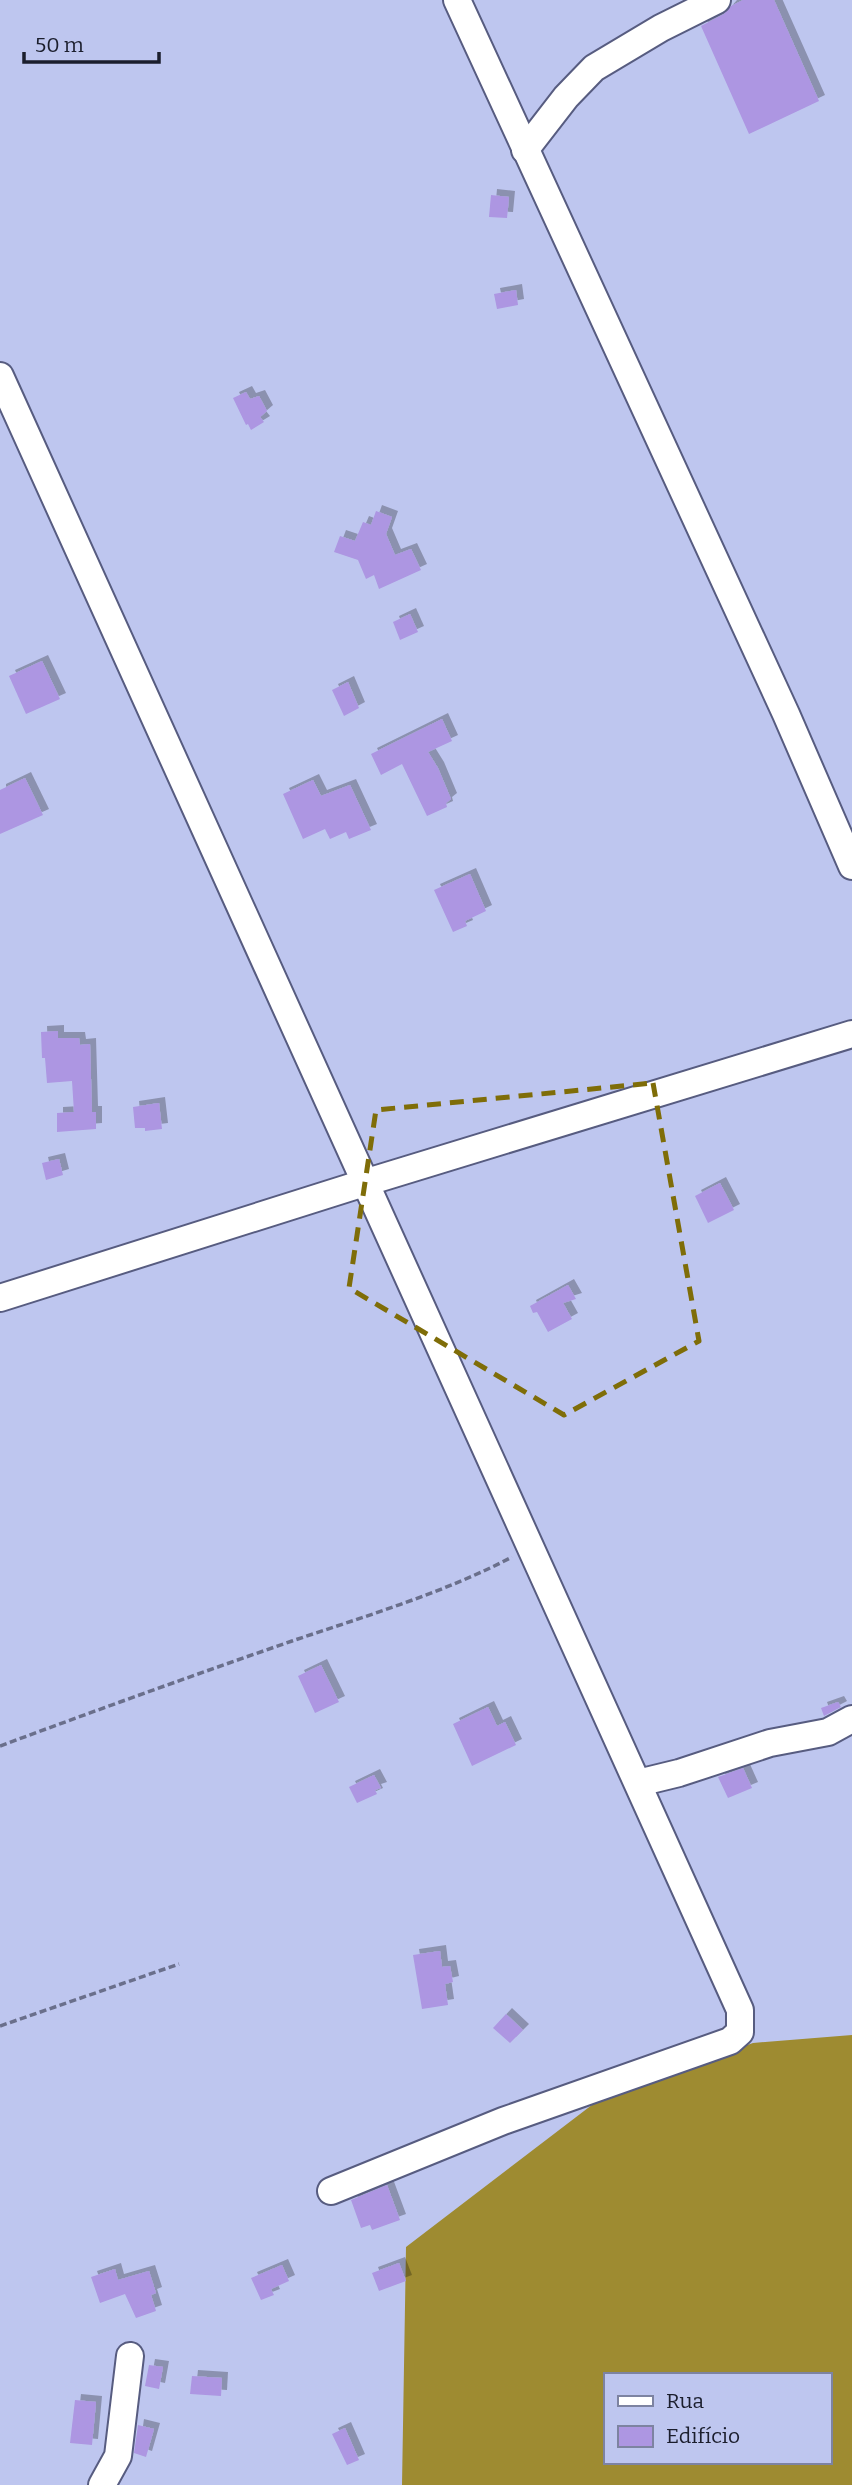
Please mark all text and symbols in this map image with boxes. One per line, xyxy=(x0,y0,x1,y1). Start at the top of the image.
scale bar xyxy=(24,21,159,65)
text: 50 m xyxy=(35,32,84,58)
legend xyxy=(604,2373,831,2464)
text: Rua xyxy=(666,2388,704,2414)
text: Edifício xyxy=(666,2423,740,2449)

